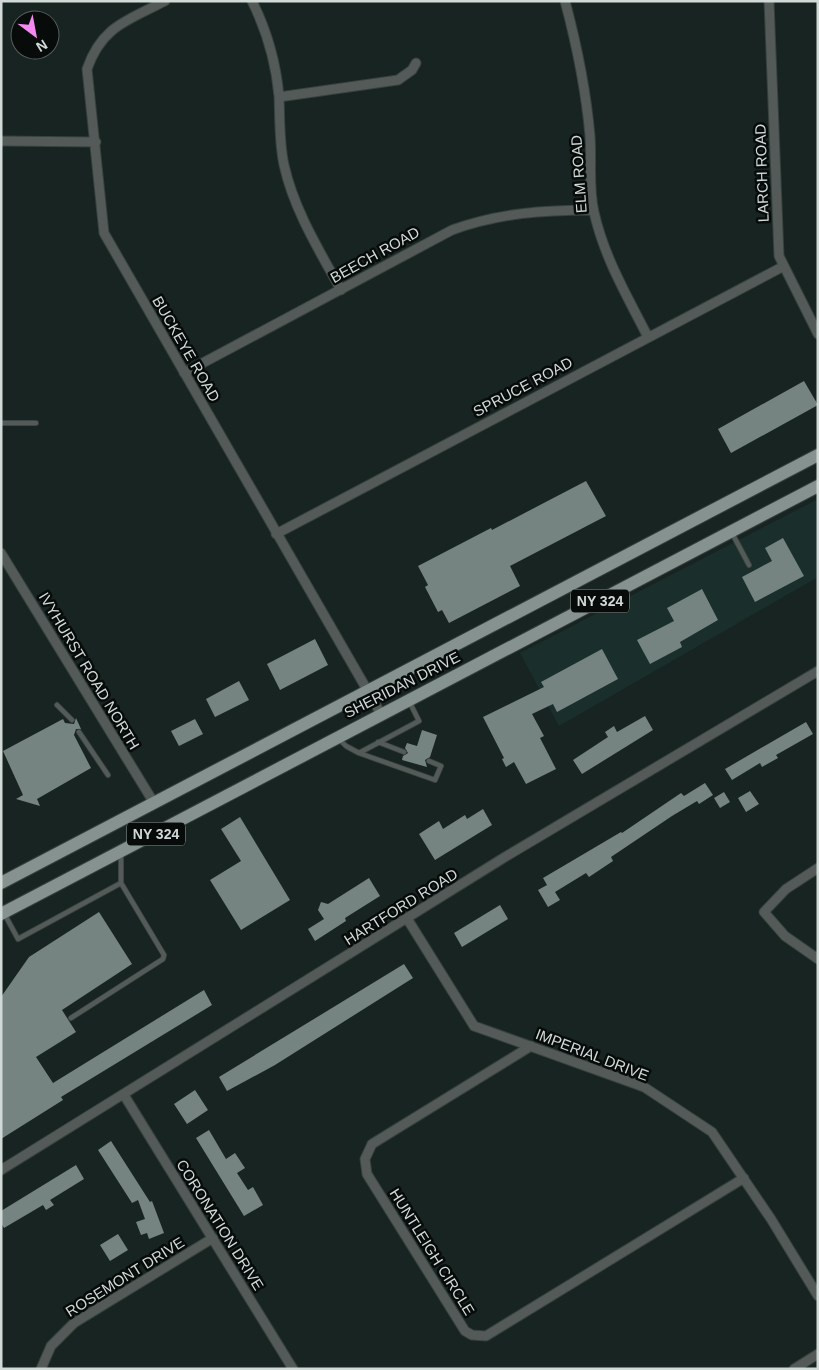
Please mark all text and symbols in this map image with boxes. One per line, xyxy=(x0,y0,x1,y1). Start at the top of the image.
north arrow xyxy=(10,10,60,60)
text: N xyxy=(33,37,50,55)
street label: LARCH ROAD xyxy=(751,123,772,222)
street label: ELM ROAD xyxy=(567,134,590,214)
street label: BEECH ROAD xyxy=(327,223,422,286)
street label: BUCKEYE ROAD xyxy=(149,293,224,405)
street label: SPRUCE ROAD xyxy=(470,353,575,420)
street label: IVYHURST ROAD NORTH xyxy=(36,589,143,752)
road number: NY 324 xyxy=(571,590,629,612)
street label: SHERIDAN DRIVE xyxy=(341,648,462,721)
road number: NY 324 xyxy=(127,822,185,846)
street label: HARTFORD ROAD xyxy=(341,865,461,948)
street label: IMPERIAL DRIVE xyxy=(533,1025,651,1084)
street label: CORONATION DRIVE xyxy=(173,1156,268,1293)
street label: HUNTLEIGH CIRCLE xyxy=(387,1185,478,1318)
street label: ROSEMONT DRIVE xyxy=(62,1233,187,1320)

